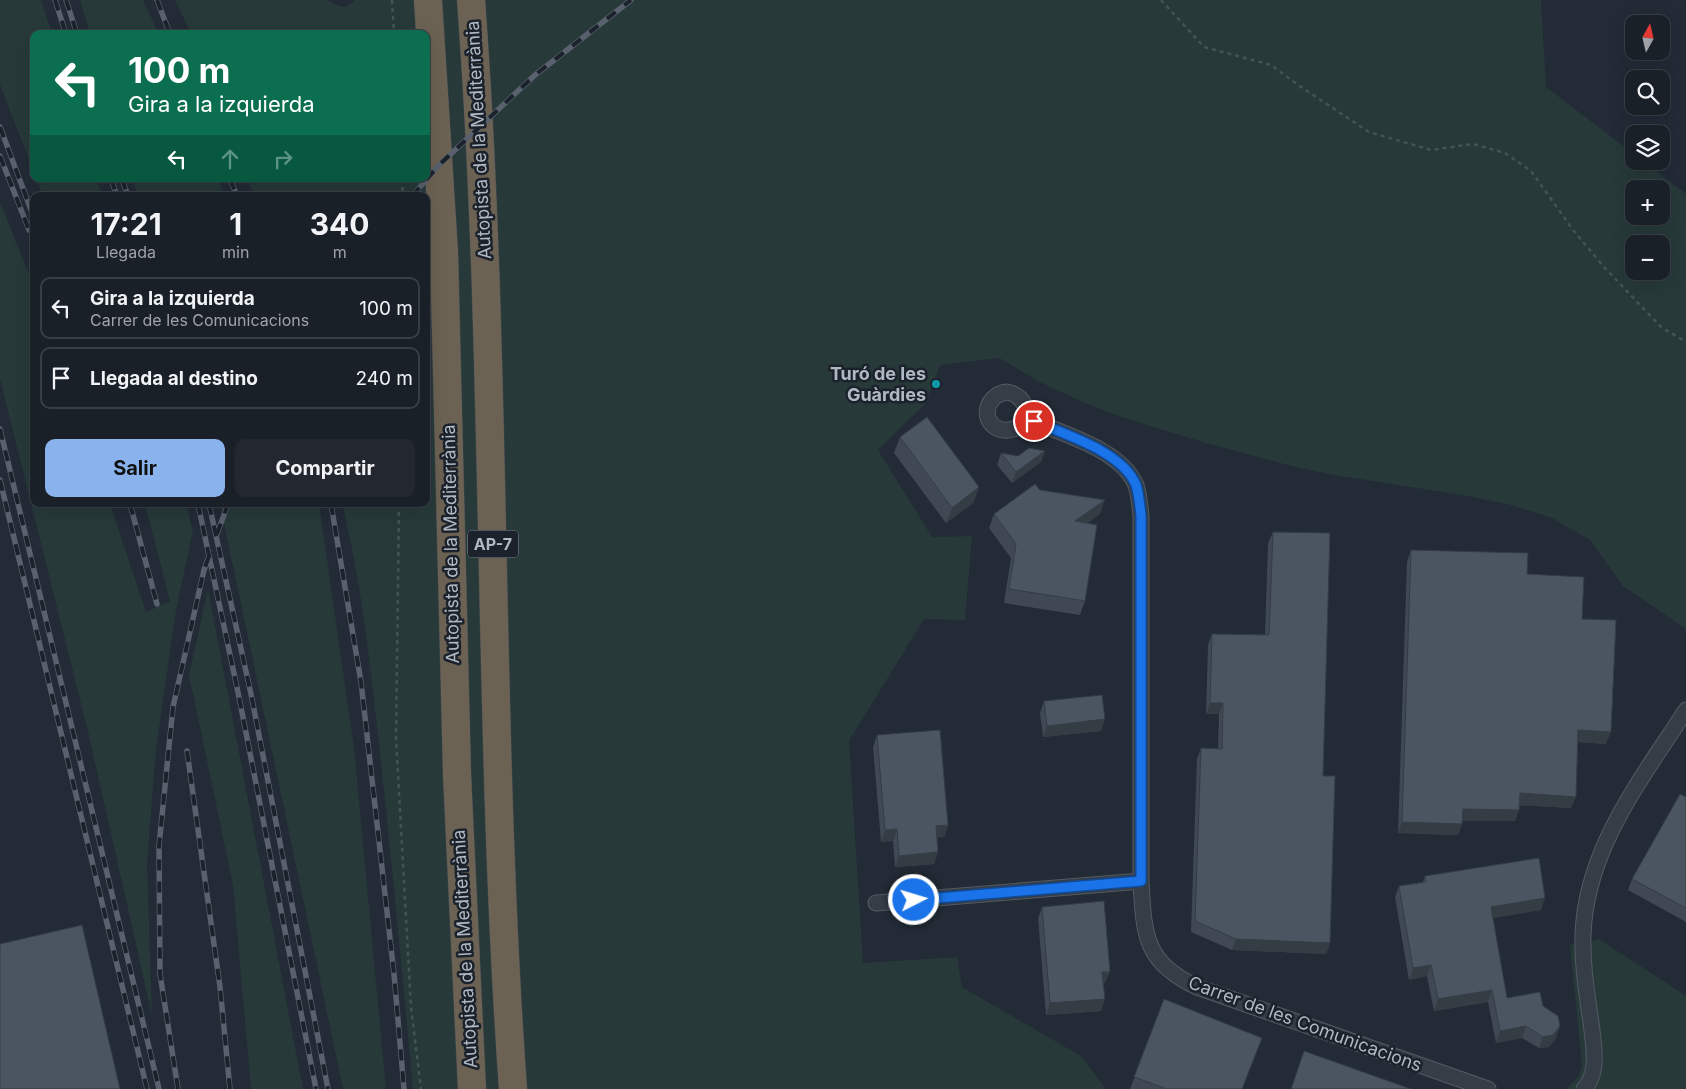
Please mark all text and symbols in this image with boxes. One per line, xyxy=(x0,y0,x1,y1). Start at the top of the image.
north arrow xyxy=(1625,15,1670,60)
map controls xyxy=(1625,15,1670,280)
street label: Autopista de la Mediterrània xyxy=(462,20,495,260)
text: 100 m xyxy=(128,49,231,91)
icon: left xyxy=(45,50,110,115)
button: search xyxy=(1625,70,1670,115)
text: Gira a la izquierda xyxy=(128,91,315,117)
button: layers xyxy=(1625,125,1670,170)
icon: left xyxy=(163,145,191,173)
icon: ahead xyxy=(216,145,244,173)
icon: right xyxy=(269,145,297,173)
button: + xyxy=(1625,180,1670,225)
text: 17:21 xyxy=(90,206,162,242)
text: 1 xyxy=(229,206,242,242)
text: 340 xyxy=(310,206,370,242)
button: − xyxy=(1625,235,1670,280)
text: Llegada xyxy=(96,242,156,262)
text: min xyxy=(222,242,249,262)
text: m xyxy=(333,242,347,262)
text: Gira a la izquierda xyxy=(90,287,255,310)
icon: left xyxy=(47,294,75,322)
text: 100 m xyxy=(359,297,413,320)
text: Carrer de les Comunicacions xyxy=(90,310,309,330)
place label: Turó de les Guàrdies xyxy=(830,363,926,405)
icon: arrive xyxy=(47,364,75,392)
text: Llegada al destino xyxy=(90,367,258,390)
text: 240 m xyxy=(355,367,413,390)
marker: Turó de les Guàrdies xyxy=(930,378,942,390)
pin xyxy=(1013,400,1055,442)
icon: arrive xyxy=(1020,407,1048,435)
street label: Autopista de la Mediterrània xyxy=(438,424,463,664)
button: Salir xyxy=(45,439,225,497)
button: Compartir xyxy=(235,439,415,497)
road number: AP-7 xyxy=(468,530,518,558)
street label: Autopista de la Mediterrània xyxy=(448,829,481,1069)
position arrow xyxy=(887,873,939,925)
street label: Carrer de les Comunicacions xyxy=(1186,971,1425,1076)

